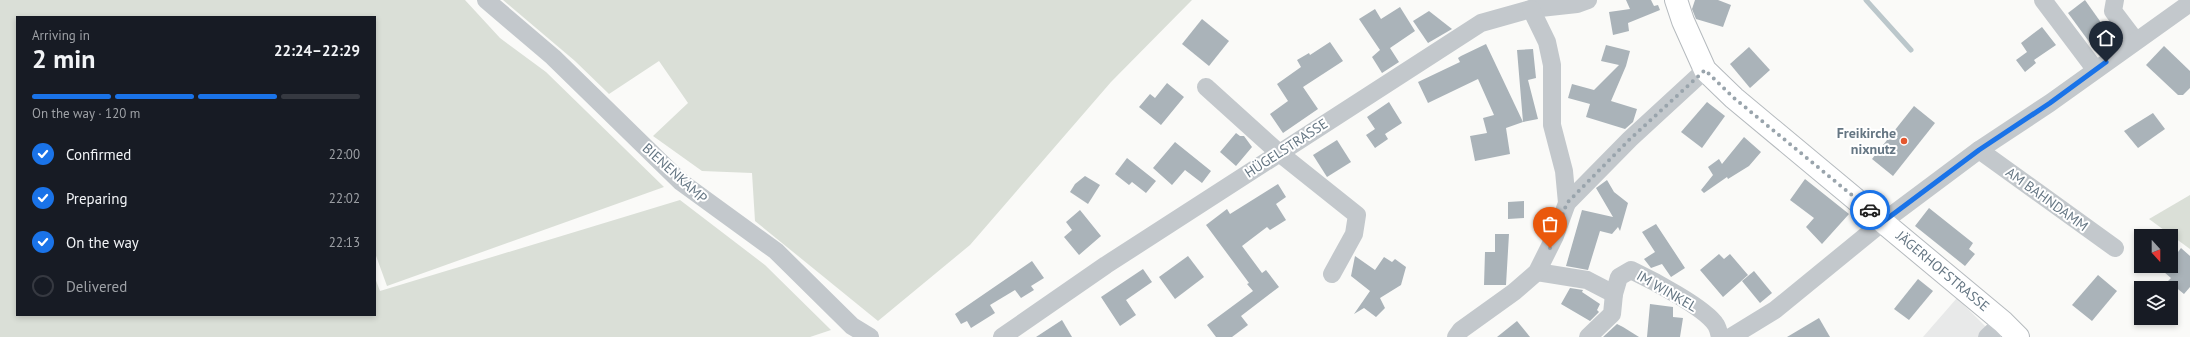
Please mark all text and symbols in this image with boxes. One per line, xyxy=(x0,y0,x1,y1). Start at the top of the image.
pin xyxy=(2089,21,2123,62)
text: Arriving in xyxy=(32,27,90,44)
icon: home xyxy=(2095,27,2117,49)
text: 22:24–22:29 xyxy=(274,41,360,60)
text: 2 min xyxy=(32,42,95,75)
text: On the way · 120 m xyxy=(32,105,140,122)
street label: HÜGELSTRASSE xyxy=(1241,114,1331,182)
place label: Freikirche nixnutz xyxy=(1837,124,1896,158)
marker: Freikirche nixnutz xyxy=(1899,136,1909,146)
street label: BIENENKAMP xyxy=(639,139,711,207)
icon: check xyxy=(32,143,54,165)
text: Confirmed xyxy=(66,145,131,164)
text: 22:00 xyxy=(329,146,360,163)
street label: AM BAHNDAMM xyxy=(2002,163,2092,235)
icon: check xyxy=(32,187,54,209)
text: Preparing xyxy=(66,189,128,208)
text: 22:02 xyxy=(329,190,360,207)
courier xyxy=(1850,190,1890,230)
icon: car xyxy=(1859,199,1881,221)
pin xyxy=(1533,207,1567,248)
icon: bag xyxy=(1539,213,1561,235)
street label: JÄGERHOFSTRASSE xyxy=(1892,226,1993,315)
north arrow xyxy=(2134,229,2178,273)
map controls xyxy=(2134,229,2178,325)
icon: check xyxy=(32,231,54,253)
text: On the way xyxy=(66,233,139,252)
text: 22:13 xyxy=(329,234,360,251)
street label: IM WINKEL xyxy=(1633,266,1701,316)
text: Delivered xyxy=(66,277,127,296)
button: layers xyxy=(2134,281,2178,325)

